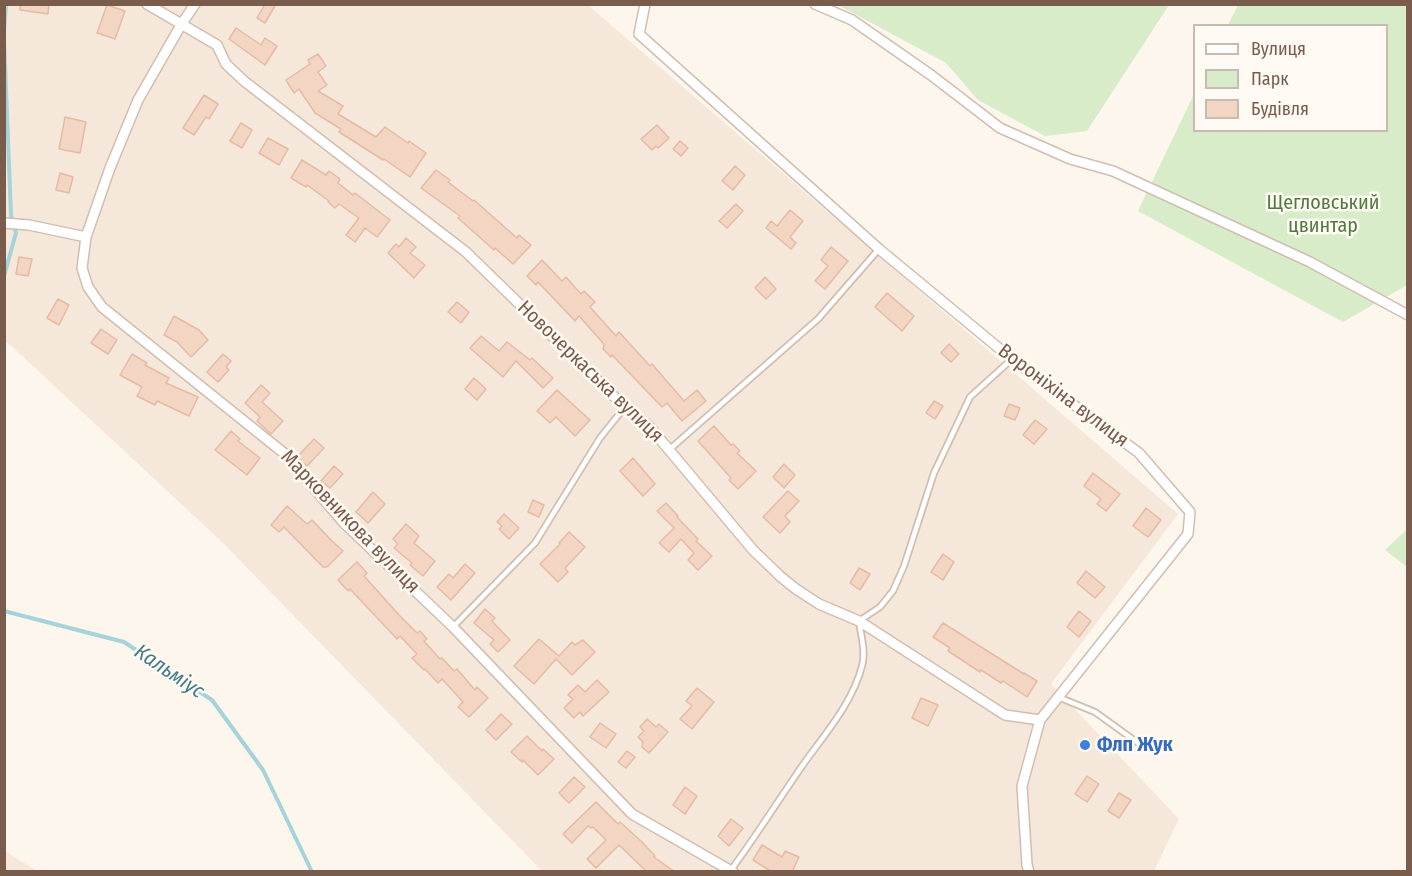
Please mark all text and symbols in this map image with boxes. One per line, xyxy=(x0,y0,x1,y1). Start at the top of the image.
legend xyxy=(1193,24,1388,132)
text: Вулиця xyxy=(1251,38,1306,60)
text: Парк xyxy=(1251,68,1289,90)
text: Будівля xyxy=(1251,98,1309,120)
park label: Щегловський цвинтар xyxy=(1267,191,1379,238)
street label: Новочеркаська вулиця xyxy=(512,296,668,448)
street label: Вороніхіна вулиця xyxy=(993,339,1133,453)
street label: Марковникова вулиця xyxy=(275,445,425,599)
water label: Кальміус xyxy=(129,640,209,704)
place label: Флп Жук xyxy=(1097,733,1173,757)
marker: Флп Жук xyxy=(1078,738,1092,752)

